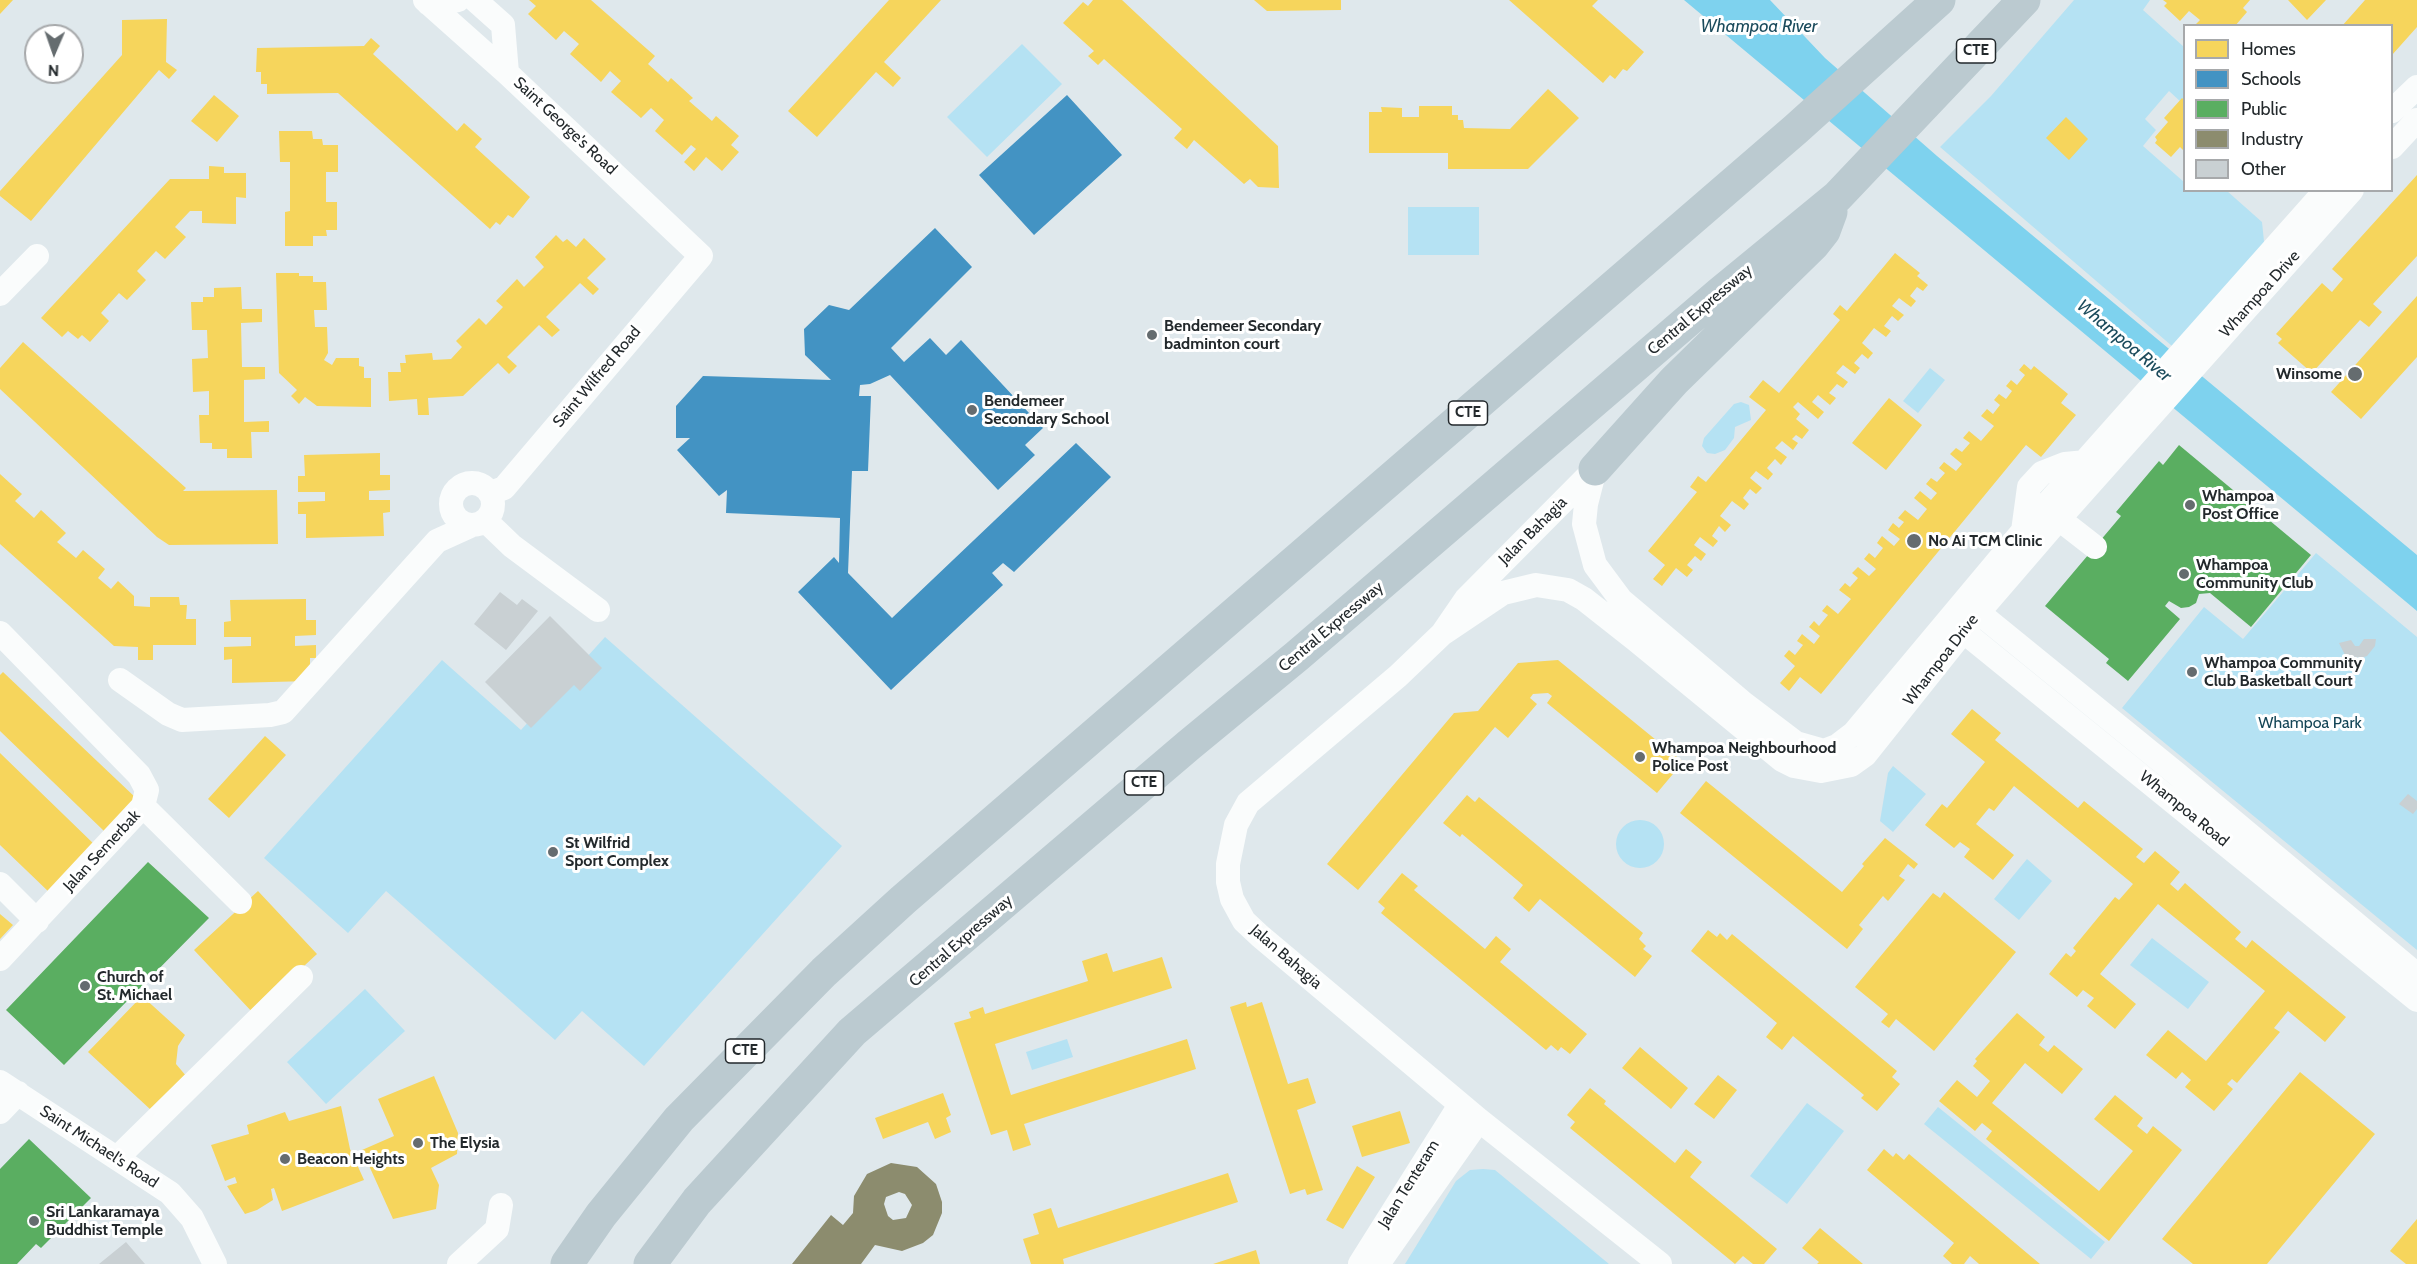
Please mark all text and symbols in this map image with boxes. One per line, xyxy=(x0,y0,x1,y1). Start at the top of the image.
water label: Whampoa River xyxy=(1701,16,1817,38)
north arrow xyxy=(24,24,84,84)
legend xyxy=(2183,24,2393,192)
text: Homes xyxy=(2241,38,2296,60)
road number: CTE xyxy=(1956,39,1996,63)
text: N xyxy=(47,61,59,80)
text: Schools xyxy=(2241,68,2301,90)
street label: Saint George's Road xyxy=(509,73,621,179)
text: Public xyxy=(2241,98,2287,120)
text: Industry xyxy=(2241,128,2303,150)
text: Other xyxy=(2241,158,2286,180)
street label: Whampoa Drive xyxy=(2216,247,2304,341)
street label: Central Expressway xyxy=(1644,261,1756,359)
water label: Whampoa River xyxy=(2072,295,2176,387)
place label: Bendemeer Secondary badminton court xyxy=(1164,316,1321,354)
street label: Saint Wilfred Road xyxy=(549,323,645,431)
marker: Bendemeer Secondary badminton court xyxy=(1145,328,1159,342)
place label: Winsome xyxy=(2276,364,2342,384)
marker: Winsome xyxy=(2346,365,2364,383)
place label: Bendemeer Secondary School xyxy=(984,391,1109,429)
road number: CTE xyxy=(1448,401,1488,425)
marker: Bendemeer Secondary School xyxy=(965,403,979,417)
place label: Whampoa Post Office xyxy=(2202,486,2279,524)
street label: Jalan Bahagia xyxy=(1495,493,1571,569)
marker: Whampoa Post Office xyxy=(2183,498,2197,512)
place label: No Ai TCM Clinic xyxy=(1928,531,2042,551)
marker: No Ai TCM Clinic xyxy=(1905,532,1923,550)
place label: Whampoa Community Club xyxy=(2196,555,2313,593)
marker: Whampoa Community Club xyxy=(2177,567,2191,581)
street label: Central Expressway xyxy=(1275,578,1387,676)
street label: Whampoa Drive xyxy=(1899,611,1983,709)
place label: Whampoa Community Club Basketball Court xyxy=(2204,653,2362,691)
marker: Whampoa Community Club Basketball Court xyxy=(2185,665,2199,679)
park label: Whampoa Park xyxy=(2258,713,2362,733)
place label: Whampoa Neighbourhood Police Post xyxy=(1652,738,1836,776)
marker: Whampoa Neighbourhood Police Post xyxy=(1633,750,1647,764)
street label: Whampoa Road xyxy=(2136,767,2232,851)
road number: CTE xyxy=(1124,771,1164,795)
street label: Jalan Semerbak xyxy=(59,806,145,896)
place label: St Wilfrid Sport Complex xyxy=(565,833,669,871)
marker: St Wilfrid Sport Complex xyxy=(546,845,560,859)
street label: Central Expressway xyxy=(905,891,1017,991)
street label: Jalan Bahagia xyxy=(1246,921,1326,993)
place label: Church of St. Michael xyxy=(97,967,172,1005)
marker: Church of St. Michael xyxy=(78,979,92,993)
road number: CTE xyxy=(726,1039,764,1063)
street label: Saint Michael's Road xyxy=(36,1102,162,1192)
place label: The Elysia xyxy=(430,1133,500,1153)
marker: The Elysia xyxy=(411,1136,425,1150)
street label: Jalan Tenteram xyxy=(1374,1136,1444,1232)
place label: Beacon Heights xyxy=(297,1149,405,1169)
marker: Beacon Heights xyxy=(278,1152,292,1166)
place label: Sri Lankaramaya Buddhist Temple xyxy=(46,1202,163,1240)
marker: Sri Lankaramaya Buddhist Temple xyxy=(27,1214,41,1228)

